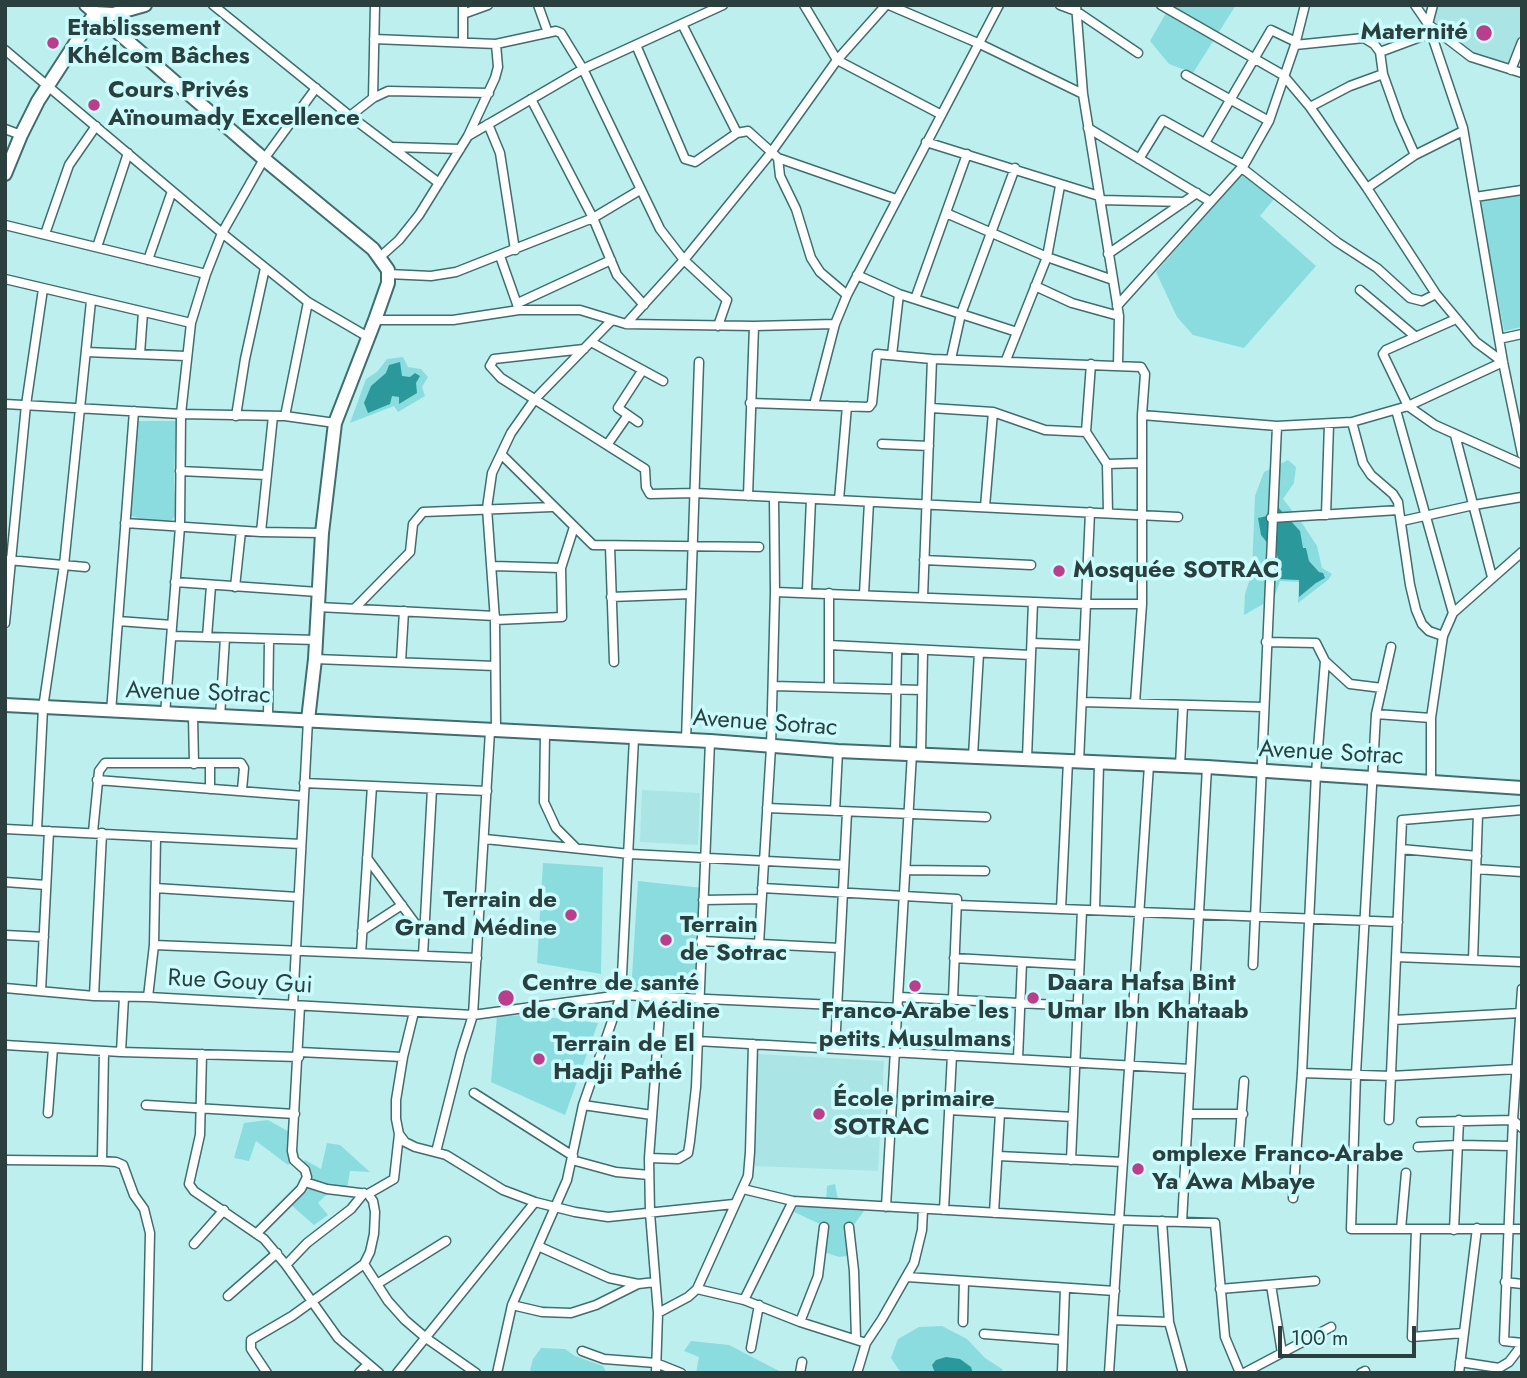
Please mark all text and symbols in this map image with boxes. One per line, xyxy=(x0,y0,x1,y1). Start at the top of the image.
place label: Etablissement Khélcom Bâches xyxy=(67,15,250,71)
place label: Maternité xyxy=(1361,19,1468,47)
marker: Maternité xyxy=(1474,23,1494,43)
marker: Etablissement Khélcom Bâches xyxy=(45,35,61,51)
place label: Cours Privés Aïnoumady Excellence xyxy=(108,77,360,133)
marker: Cours Privés Aïnoumady Excellence xyxy=(86,97,102,113)
place label: Mosquée SOTRAC xyxy=(1073,557,1280,585)
marker: Mosquée SOTRAC xyxy=(1051,563,1067,579)
street label: Avenue Sotrac xyxy=(125,677,271,711)
street label: Avenue Sotrac xyxy=(692,705,838,743)
street label: Avenue Sotrac xyxy=(1258,736,1404,772)
place label: Terrain de Grand Médine xyxy=(395,887,557,943)
marker: Terrain de Grand Médine xyxy=(563,907,579,923)
place label: Terrain de Sotrac xyxy=(680,912,787,968)
marker: Terrain de Sotrac xyxy=(658,932,674,948)
street label: Rue Gouy Gui xyxy=(167,965,313,1001)
place label: Centre de santé de Grand Médine xyxy=(522,970,720,1026)
place label: Daara Hafsa Bint Umar Ibn Khataab xyxy=(1047,970,1249,1026)
marker: Franco-Arabe les petits Musulmans xyxy=(907,978,923,994)
marker: Centre de santé de Grand Médine xyxy=(496,988,516,1008)
marker: Daara Hafsa Bint Umar Ibn Khataab xyxy=(1025,990,1041,1006)
place label: Franco-Arabe les petits Musulmans xyxy=(819,998,1011,1054)
place label: Terrain de El Hadji Pathé xyxy=(553,1031,695,1087)
marker: Terrain de El Hadji Pathé xyxy=(531,1051,547,1067)
place label: École primaire SOTRAC xyxy=(833,1086,995,1142)
marker: École primaire SOTRAC xyxy=(811,1106,827,1122)
place label: omplexe Franco-Arabe Ya Awa Mbaye xyxy=(1152,1141,1404,1197)
marker: omplexe Franco-Arabe Ya Awa Mbaye xyxy=(1130,1161,1146,1177)
scale bar xyxy=(1282,1312,1420,1356)
text: 100 m xyxy=(1291,1323,1348,1353)

